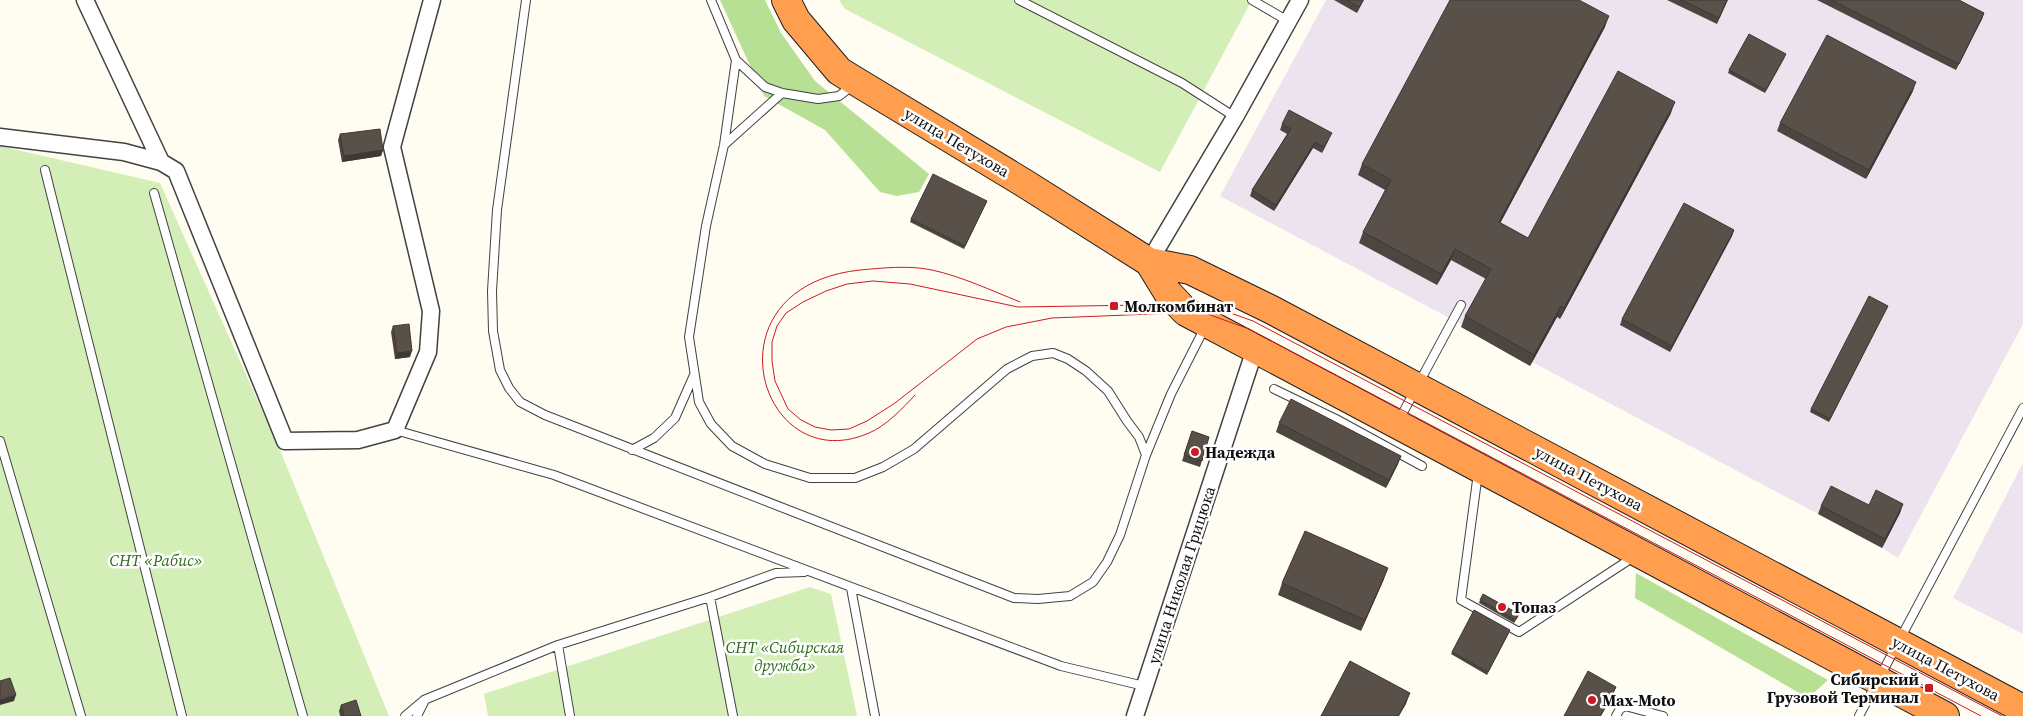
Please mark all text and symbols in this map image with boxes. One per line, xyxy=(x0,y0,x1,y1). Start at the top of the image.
street label: улица Петухова xyxy=(900,102,1014,183)
place label: Молкомбинат xyxy=(1124,295,1233,317)
marker: Молкомбинат xyxy=(1108,300,1120,312)
street label: улица Петухова xyxy=(1531,440,1647,516)
place label: Надежда xyxy=(1205,441,1276,463)
marker: Надежда xyxy=(1189,446,1201,458)
street label: улица Николая Грицюка xyxy=(1142,482,1220,667)
park label: СНТ «Рабис» xyxy=(109,549,203,571)
place label: Топаз xyxy=(1512,596,1557,618)
marker: Топаз xyxy=(1496,601,1508,613)
street label: улица Петухова xyxy=(1888,630,2004,706)
park label: СНТ «Сибирская дружба» xyxy=(726,636,844,676)
place label: Сибирский Грузовой Терминал xyxy=(1767,668,1919,708)
marker: Сибирский Грузовой Терминал xyxy=(1923,682,1935,694)
place label: Max-Moto xyxy=(1602,689,1676,711)
marker: Max-Moto xyxy=(1586,694,1598,706)

